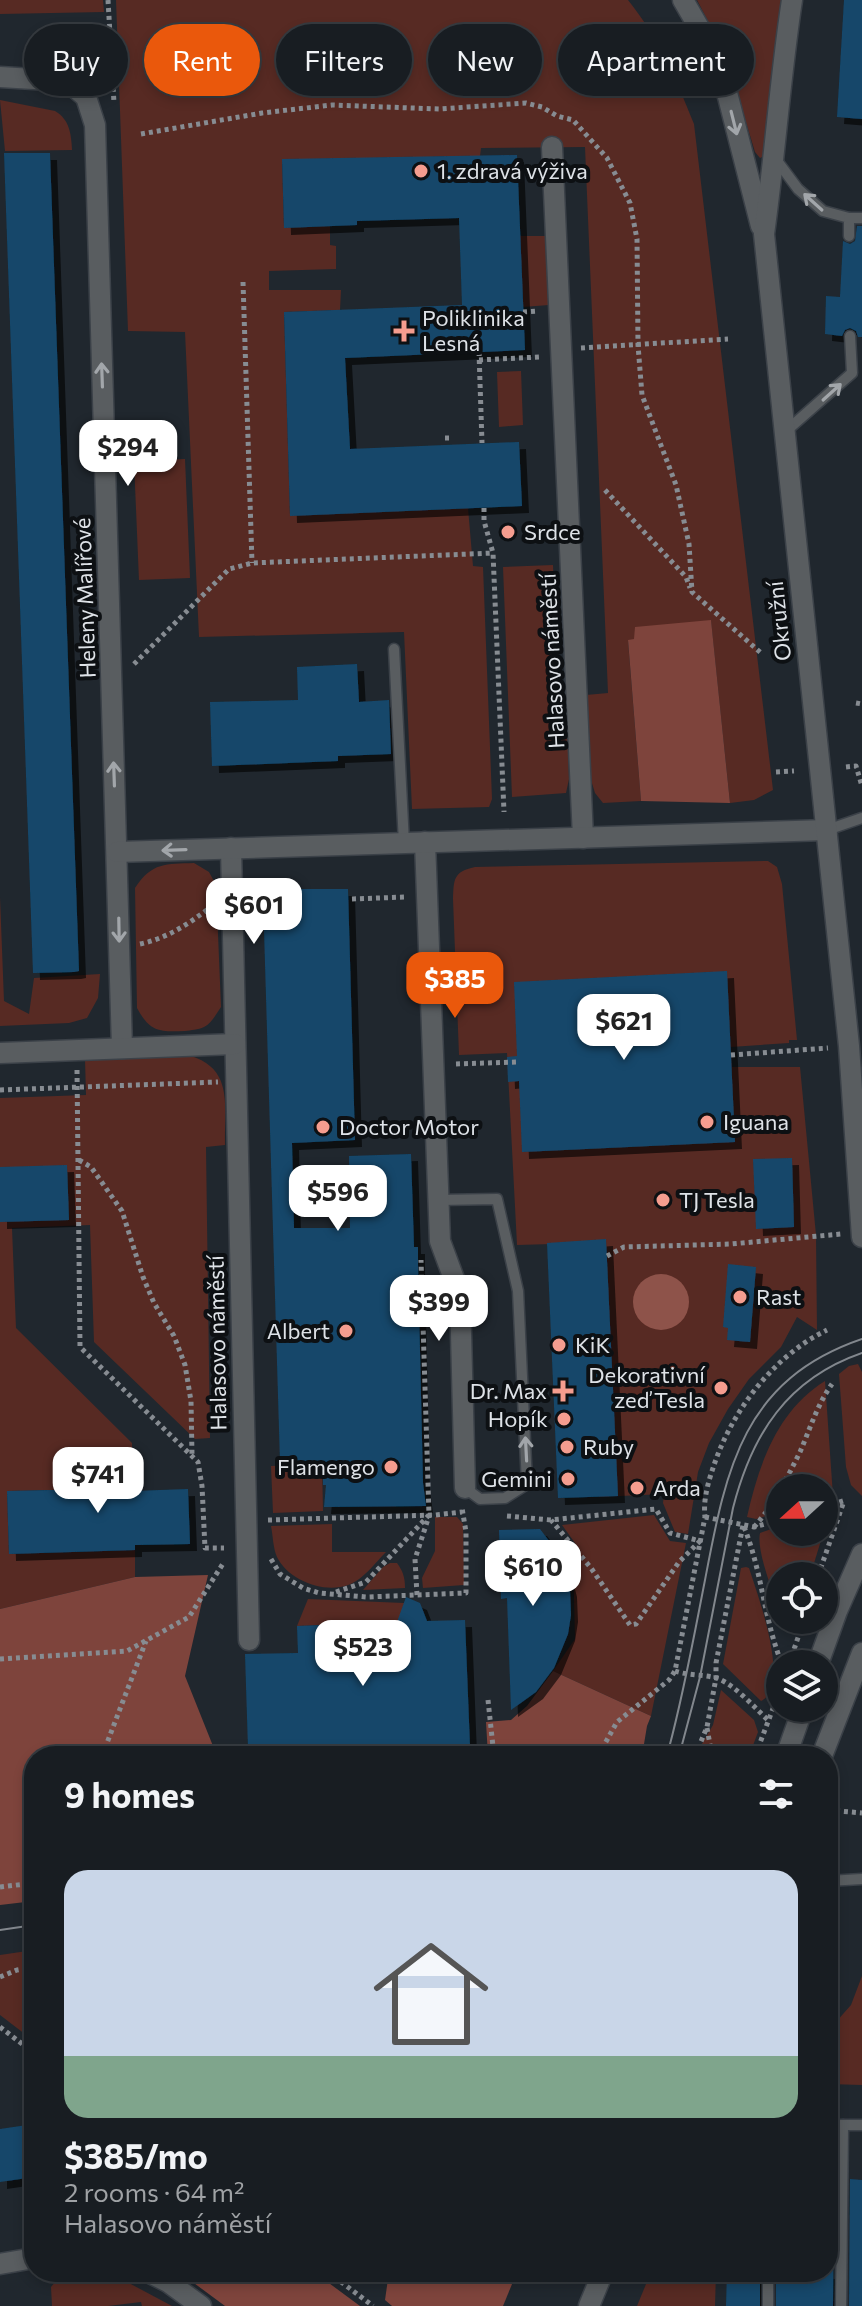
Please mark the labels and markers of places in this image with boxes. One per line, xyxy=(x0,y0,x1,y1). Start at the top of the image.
place label: 1. zdravá výživa xyxy=(437,157,588,184)
marker: 1. zdravá výživa xyxy=(412,162,430,180)
place label: Poliklinika Lesná xyxy=(422,304,525,356)
marker: Poliklinika Lesná xyxy=(393,320,415,342)
pin: $294 xyxy=(81,420,175,488)
place label: Srdce xyxy=(524,518,581,545)
marker: Srdce xyxy=(499,523,517,541)
pin: $601 xyxy=(207,878,301,946)
pin: $385 xyxy=(408,952,502,1020)
pin: $621 xyxy=(577,994,671,1062)
place label: Iguana xyxy=(723,1108,789,1135)
place label: Doctor Motor xyxy=(339,1113,479,1140)
marker: Iguana xyxy=(698,1113,716,1131)
marker: Doctor Motor xyxy=(314,1118,332,1136)
pin: $596 xyxy=(291,1165,385,1233)
place label: TJ Tesla xyxy=(679,1186,755,1213)
marker: TJ Tesla xyxy=(654,1191,672,1209)
pin: $399 xyxy=(392,1275,486,1343)
place label: Rast xyxy=(756,1283,801,1310)
marker: Rast xyxy=(731,1288,749,1306)
place label: Albert xyxy=(267,1317,330,1344)
marker: Albert xyxy=(337,1322,355,1340)
place label: KiK xyxy=(575,1331,610,1358)
marker: KiK xyxy=(550,1336,568,1354)
place label: Dekorativní zeď Tesla xyxy=(588,1361,706,1413)
place label: Dr. Max xyxy=(470,1377,547,1404)
marker: Dekorativní zeď Tesla xyxy=(712,1379,730,1397)
marker: Dr. Max xyxy=(554,1382,572,1400)
place label: Hopík xyxy=(488,1405,548,1432)
marker: Hopík xyxy=(555,1410,573,1428)
place label: Ruby xyxy=(583,1433,634,1460)
marker: Ruby xyxy=(558,1438,576,1456)
pin: $741 xyxy=(51,1447,145,1515)
place label: Flamengo xyxy=(277,1453,375,1480)
marker: Flamengo xyxy=(382,1458,400,1476)
place label: Gemini xyxy=(481,1465,552,1492)
marker: Gemini xyxy=(559,1470,577,1488)
place label: Arda xyxy=(653,1474,701,1501)
marker: Arda xyxy=(628,1479,646,1497)
pin: $610 xyxy=(486,1540,580,1608)
pin: $523 xyxy=(316,1620,410,1688)

